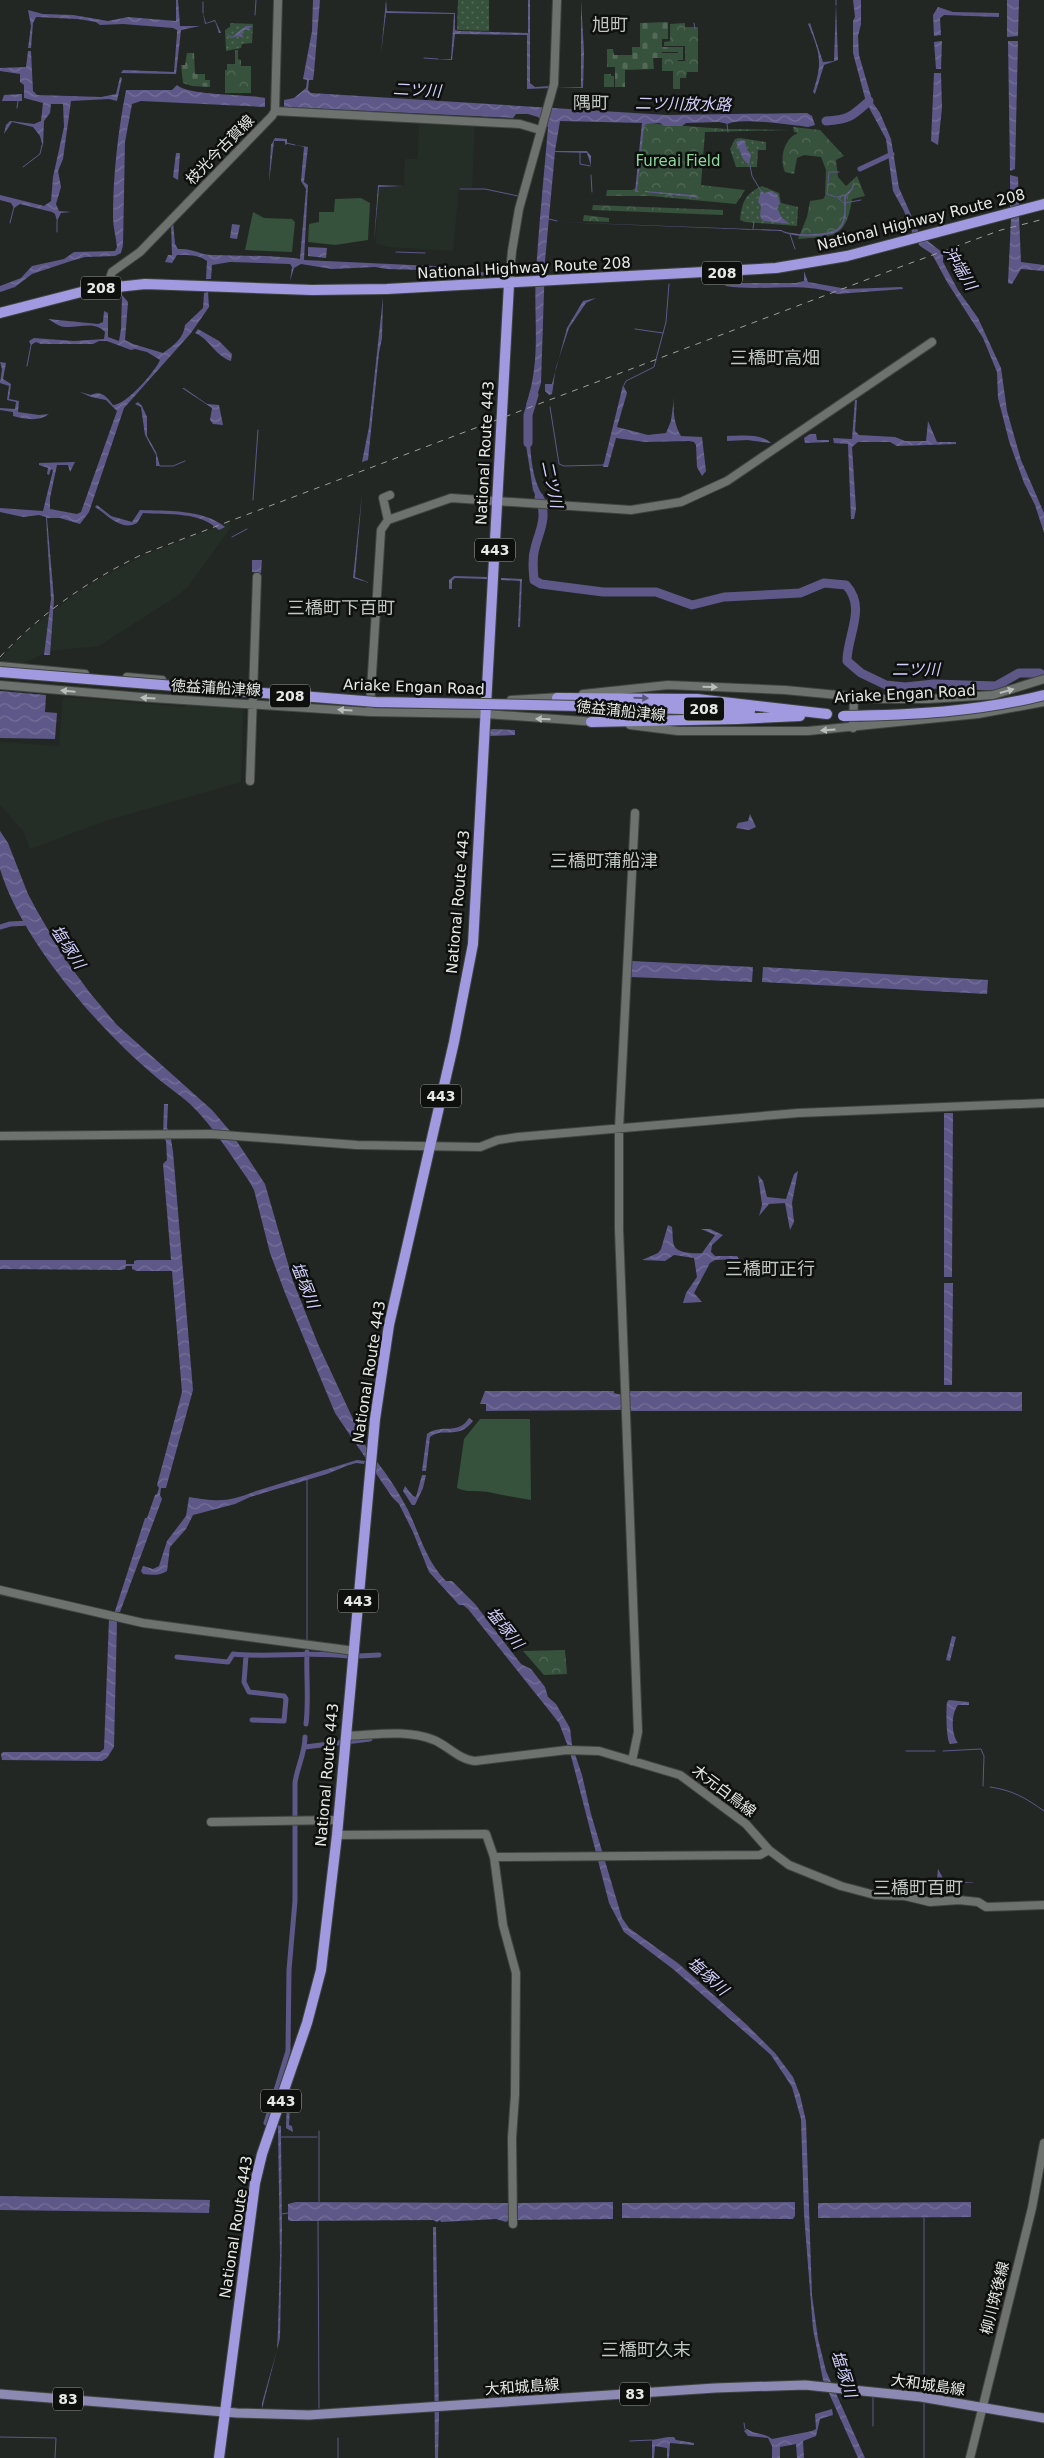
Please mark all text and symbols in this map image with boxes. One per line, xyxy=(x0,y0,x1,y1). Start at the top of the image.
district label: 旭町 xyxy=(592,14,628,35)
water label: 二ツ川 xyxy=(393,79,443,101)
district label: 隅町 xyxy=(573,92,609,113)
water label: 二ツ川放水路 xyxy=(635,94,733,114)
street label: 枝光今古賀線 xyxy=(182,111,258,189)
park label: Fureai Field xyxy=(635,152,721,170)
street label: National Highway Route 208 xyxy=(815,185,1027,255)
water label: 沖端川 xyxy=(939,243,982,295)
street label: National Highway Route 208 xyxy=(417,253,631,283)
road number: 208 xyxy=(702,262,742,284)
road number: 208 xyxy=(81,276,121,300)
district label: 三橋町高畑 xyxy=(730,347,820,368)
street label: National Route 443 xyxy=(472,381,498,525)
water label: 二ツ川 xyxy=(538,459,567,511)
road number: 443 xyxy=(475,538,515,562)
district label: 三橋町下百町 xyxy=(287,597,395,618)
water label: 二ツ川 xyxy=(892,660,942,679)
street label: Ariake Engan Road xyxy=(343,676,485,698)
street label: 徳益蒲船津線 xyxy=(171,677,261,699)
street label: Ariake Engan Road xyxy=(834,681,976,707)
one-way arrow xyxy=(702,683,718,691)
road number: 208 xyxy=(270,684,310,708)
one-way arrow xyxy=(60,687,76,695)
one-way arrow xyxy=(1000,687,1015,695)
one-way arrow xyxy=(140,693,156,701)
one-way arrow xyxy=(633,694,649,702)
street label: 徳益蒲船津線 xyxy=(575,697,667,725)
road number: 208 xyxy=(684,698,724,721)
one-way arrow xyxy=(337,706,353,714)
one-way arrow xyxy=(534,714,550,722)
one-way arrow xyxy=(819,727,835,735)
street label: National Route 443 xyxy=(443,829,473,975)
district label: 三橋町蒲船津 xyxy=(550,850,658,871)
water label: 塩塚川 xyxy=(47,922,90,974)
road number: 443 xyxy=(421,1084,461,1108)
district label: 三橋町正行 xyxy=(725,1258,815,1279)
water label: 塩塚川 xyxy=(287,1259,324,1313)
street label: National Route 443 xyxy=(349,1299,389,1445)
road number: 443 xyxy=(338,1590,378,1612)
water label: 塩塚川 xyxy=(483,1603,529,1654)
street label: National Route 443 xyxy=(312,1702,342,1848)
street label: 木元白鳥線 xyxy=(689,1761,759,1821)
district label: 三橋町百町 xyxy=(873,1877,963,1898)
water label: 塩塚川 xyxy=(684,1953,734,2000)
road number: 443 xyxy=(261,2090,301,2112)
street label: National Route 443 xyxy=(216,2154,256,2300)
street label: 柳川筑後線 xyxy=(977,2259,1013,2337)
district label: 三橋町久末 xyxy=(601,2339,691,2360)
water label: 塩塚川 xyxy=(828,2348,861,2402)
street label: 大和城島線 xyxy=(890,2371,966,2399)
street label: 大和城島線 xyxy=(484,2375,560,2399)
road number: 83 xyxy=(620,2382,650,2406)
road number: 83 xyxy=(53,2388,83,2410)

